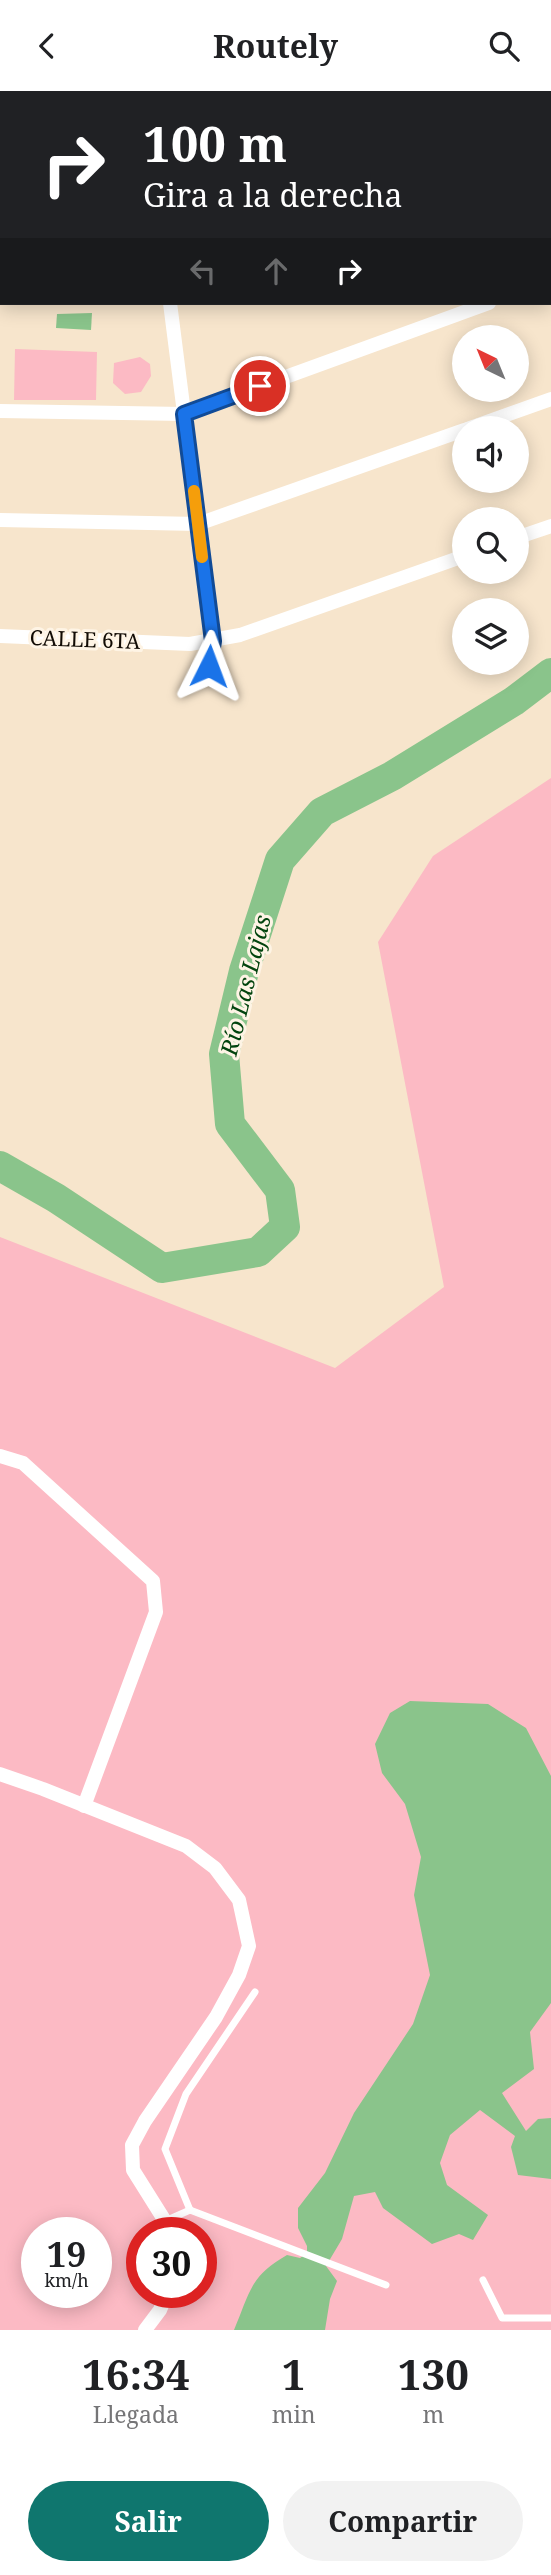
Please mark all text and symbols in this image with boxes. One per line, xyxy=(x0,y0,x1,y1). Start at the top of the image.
text: Routely xyxy=(213,24,338,67)
icon: back xyxy=(28,27,66,65)
icon: search xyxy=(485,27,523,65)
text: 100 m xyxy=(143,110,287,176)
icon: right xyxy=(28,119,119,210)
text: Gira a la derecha xyxy=(143,173,403,216)
icon: left xyxy=(184,252,222,290)
icon: ahead xyxy=(257,252,295,290)
icon: right xyxy=(330,252,368,290)
north arrow xyxy=(452,325,528,403)
map controls xyxy=(452,325,529,675)
pin xyxy=(230,356,290,416)
icon: arrive xyxy=(241,367,279,405)
button: sound xyxy=(452,416,529,493)
button: search xyxy=(452,507,529,584)
button: layers xyxy=(452,598,529,675)
street label: CALLE 6TA xyxy=(29,623,141,655)
position arrow xyxy=(172,629,246,703)
water label: Río Las Lajas xyxy=(212,911,278,1060)
speed limit sign: 30 xyxy=(126,2217,217,2308)
text: 19 xyxy=(47,2230,86,2277)
text: km/h xyxy=(44,2268,89,2292)
text: 16:34 xyxy=(82,2345,190,2402)
text: 1 xyxy=(282,2345,306,2402)
text: 130 xyxy=(398,2345,469,2402)
text: Llegada xyxy=(93,2398,179,2430)
text: min xyxy=(272,2398,316,2430)
text: m xyxy=(422,2398,444,2430)
button: Salir xyxy=(28,2481,269,2561)
button: Compartir xyxy=(283,2481,523,2561)

